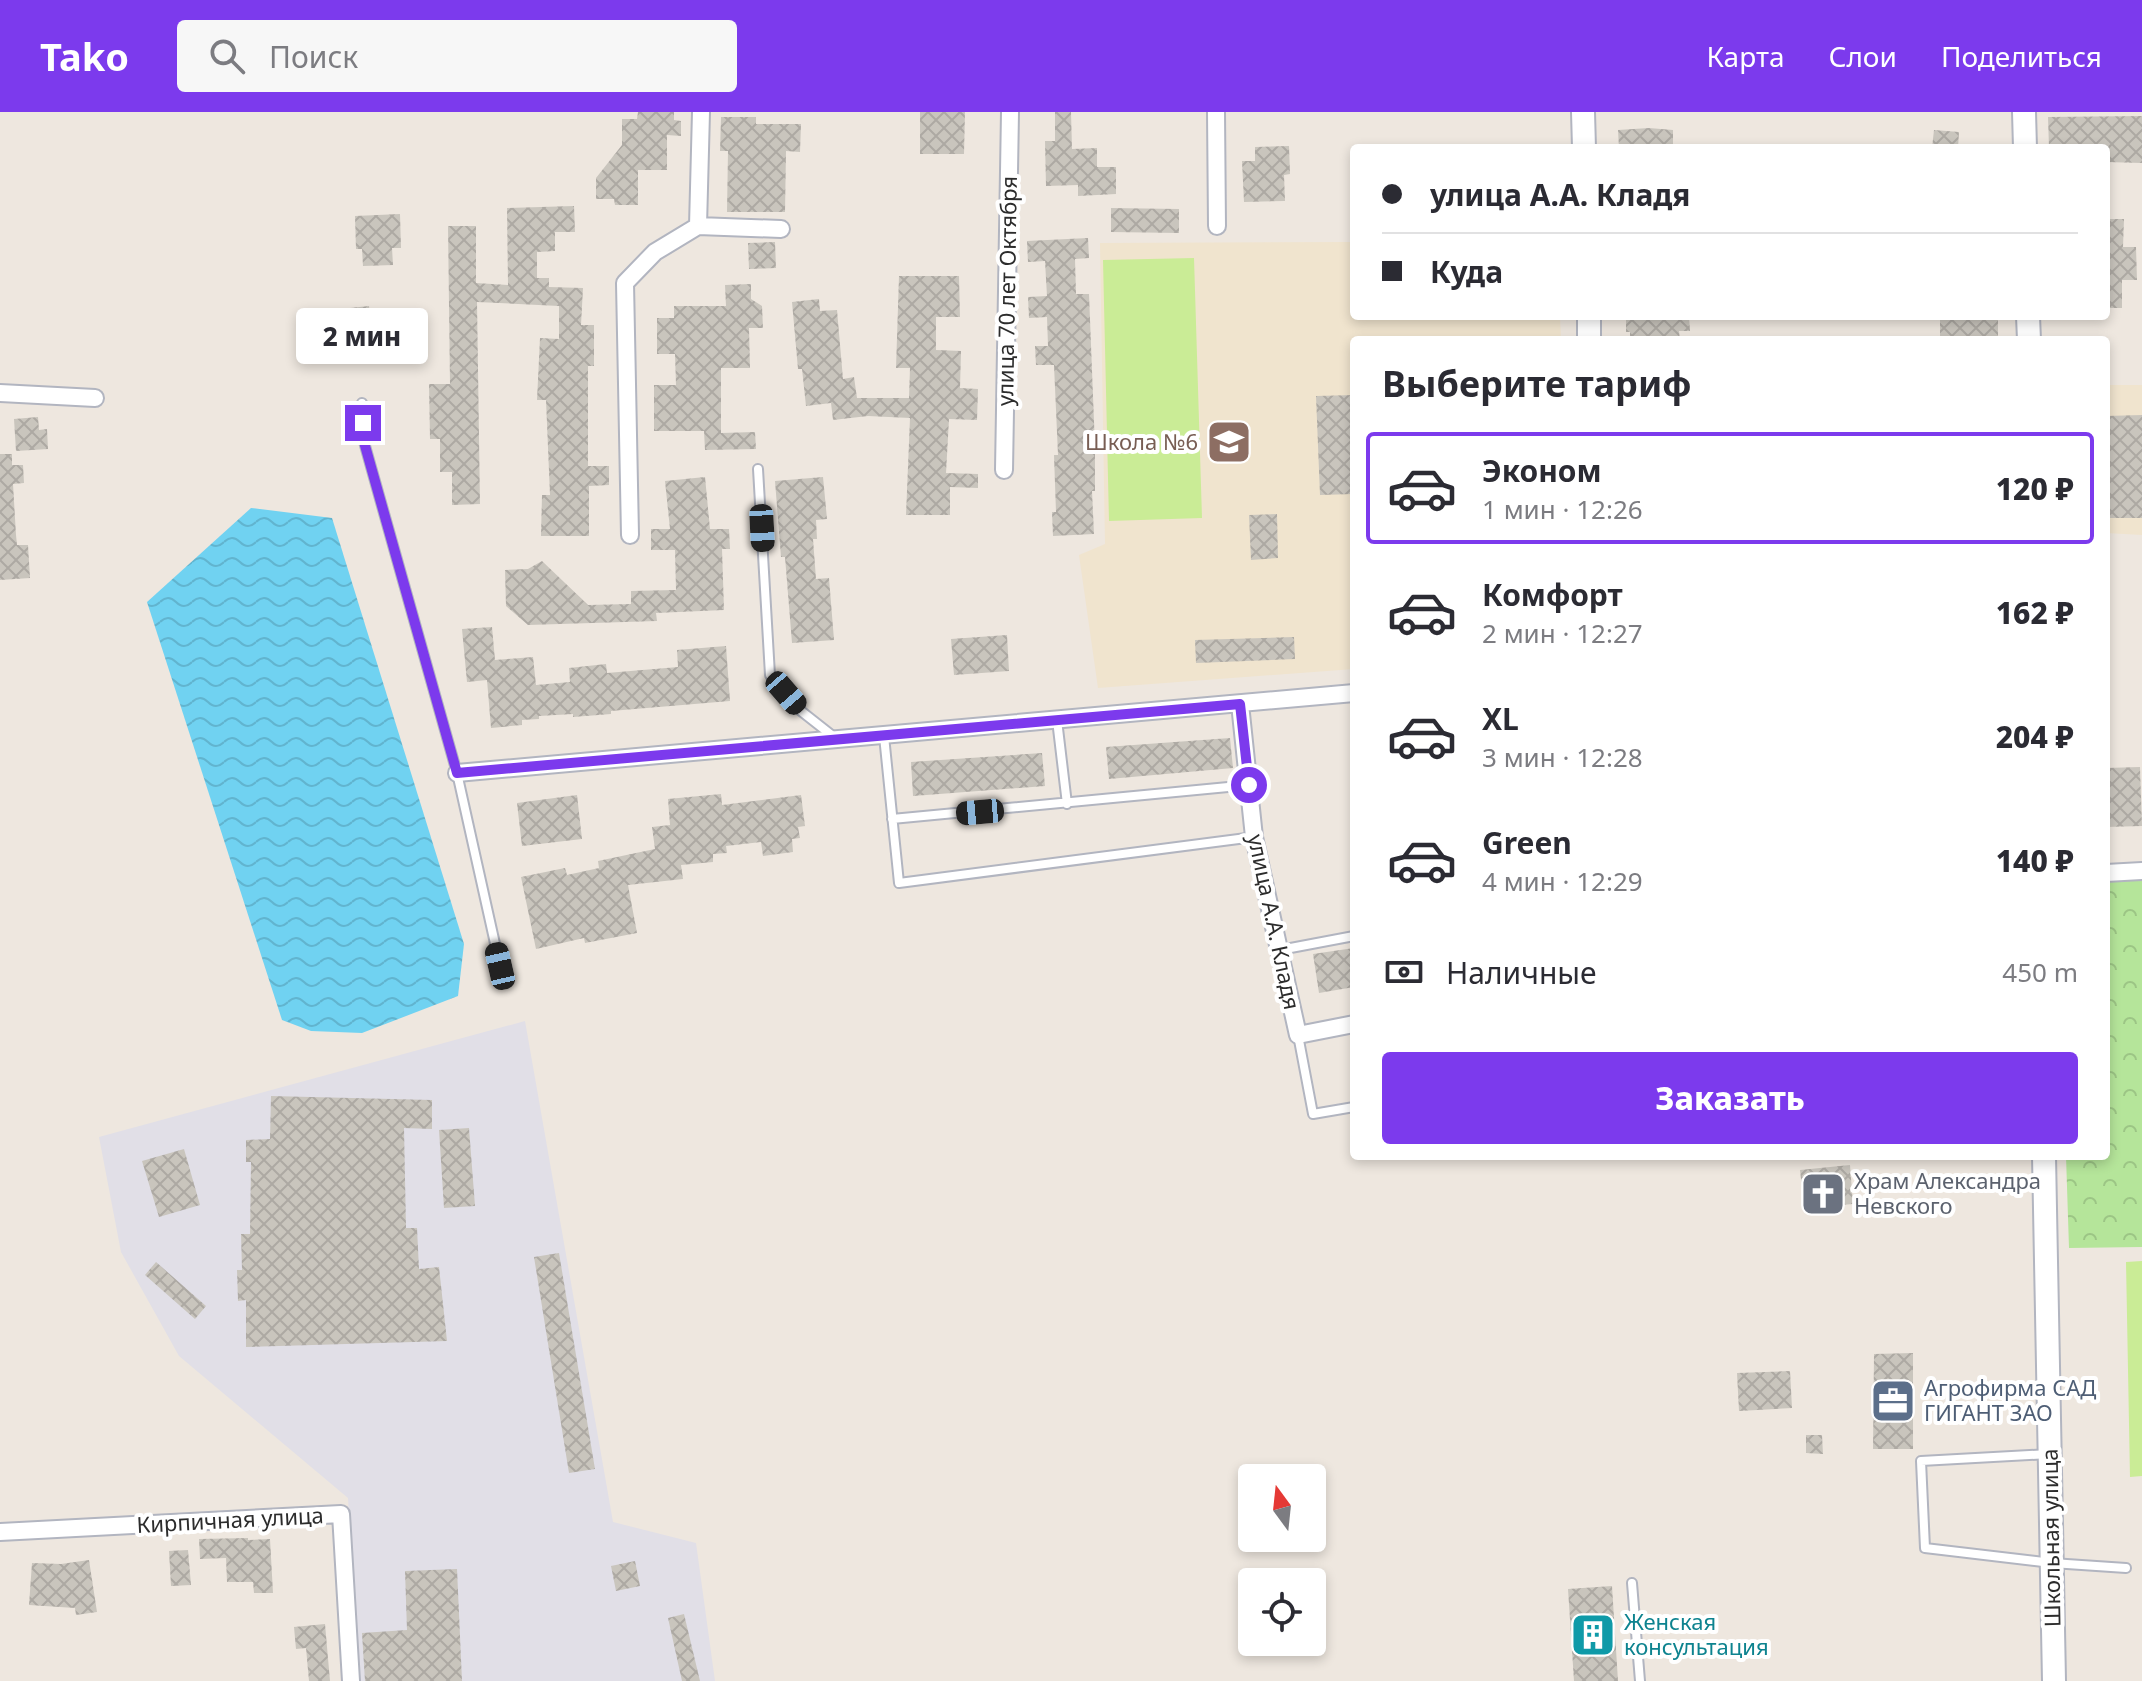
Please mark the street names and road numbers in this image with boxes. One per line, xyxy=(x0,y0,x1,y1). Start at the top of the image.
street label: улица 70 лет Октября xyxy=(989,176,1023,406)
street label: улица А.А. Кладя xyxy=(1242,831,1308,1012)
street label: Школьная улица xyxy=(2033,1449,2067,1628)
street label: Кирпичная улица xyxy=(136,1499,324,1539)

